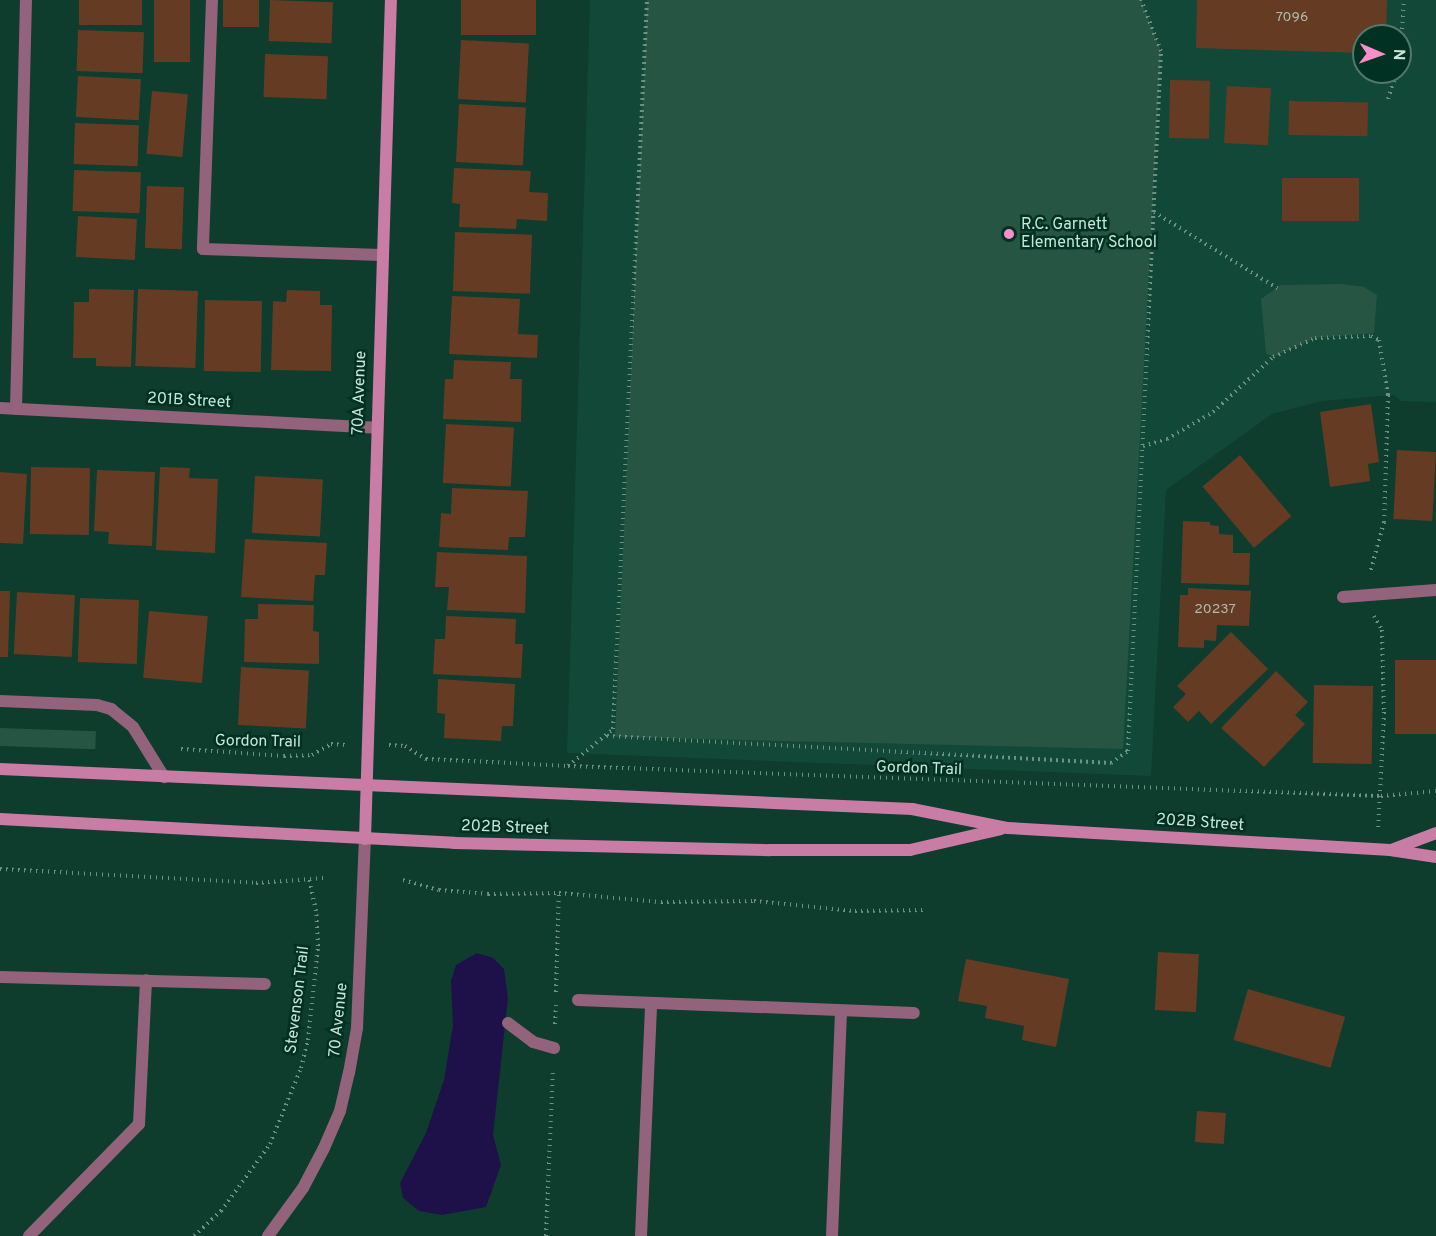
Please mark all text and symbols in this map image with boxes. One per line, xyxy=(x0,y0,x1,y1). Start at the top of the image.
house number: 7096 xyxy=(1276,10,1308,26)
north arrow xyxy=(1352,24,1412,84)
text: N xyxy=(1388,48,1408,61)
place label: R.C. Garnett Elementary School xyxy=(1021,215,1157,253)
marker: R.C. Garnett Elementary School xyxy=(1002,227,1016,241)
street label: 70A Avenue xyxy=(349,350,371,436)
street label: 201B Street xyxy=(146,389,232,413)
house number: 20237 xyxy=(1194,602,1236,618)
street label: Gordon Trail xyxy=(214,732,302,752)
street label: Gordon Trail xyxy=(875,758,963,780)
street label: 202B Street xyxy=(1155,810,1245,836)
street label: 202B Street xyxy=(461,817,549,839)
street label: Stevenson Trail xyxy=(282,945,314,1055)
street label: 70 Avenue xyxy=(326,982,352,1058)

